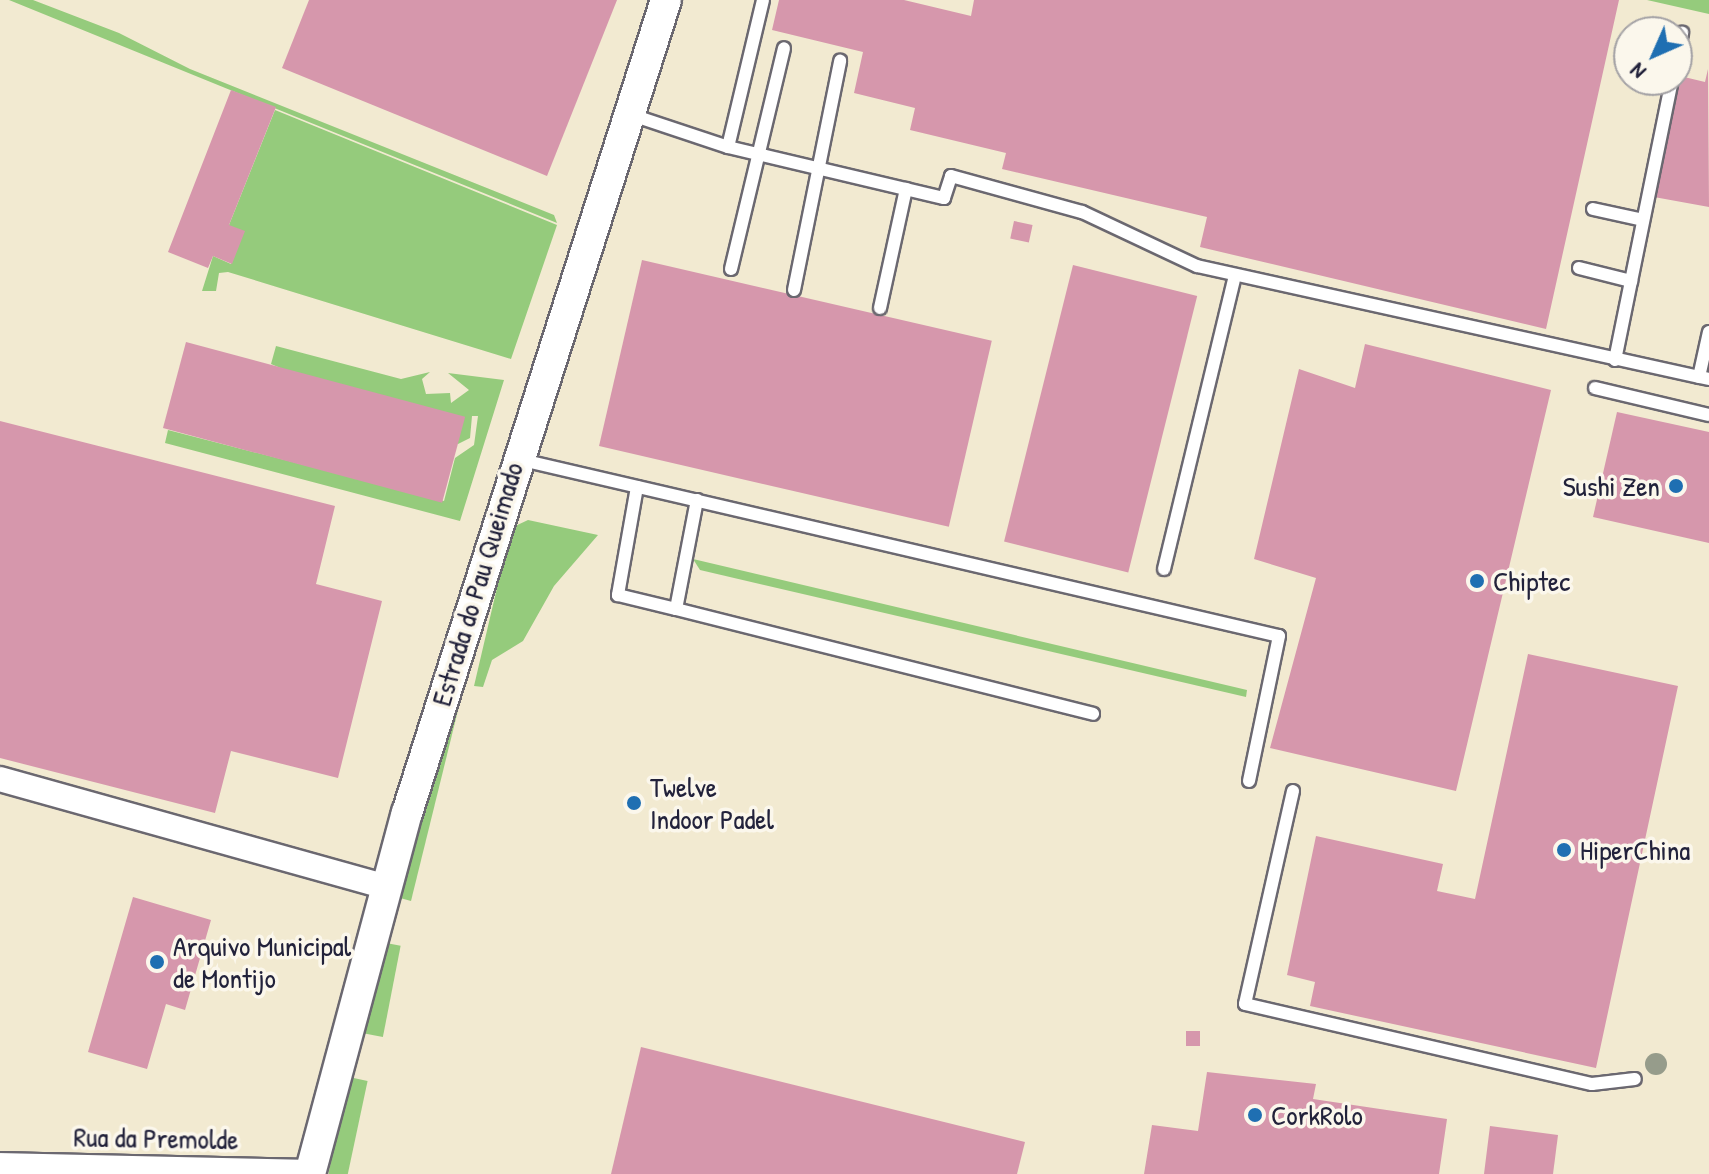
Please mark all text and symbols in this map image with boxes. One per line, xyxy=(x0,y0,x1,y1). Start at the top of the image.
north arrow xyxy=(1613,16,1693,96)
text: N xyxy=(1623,57,1652,86)
street label: Estrada do Pau Queimado xyxy=(424,458,530,710)
place label: Sushi Zen xyxy=(1563,469,1660,503)
marker: Sushi Zen xyxy=(1667,477,1685,495)
place label: Chiptec xyxy=(1493,564,1570,598)
marker: Chiptec xyxy=(1468,572,1486,590)
place label: Twelve Indoor Padel xyxy=(650,770,774,836)
marker: Twelve Indoor Padel xyxy=(625,794,643,812)
place label: HiperChina xyxy=(1580,833,1690,867)
marker: HiperChina xyxy=(1555,841,1573,859)
place label: Arquivo Municipal de Montijo xyxy=(173,929,351,995)
marker: Arquivo Municipal de Montijo xyxy=(148,953,166,971)
place label: CorkRolo xyxy=(1271,1098,1363,1132)
marker: CorkRolo xyxy=(1246,1106,1264,1124)
street label: Rua da Premolde xyxy=(73,1120,239,1156)

